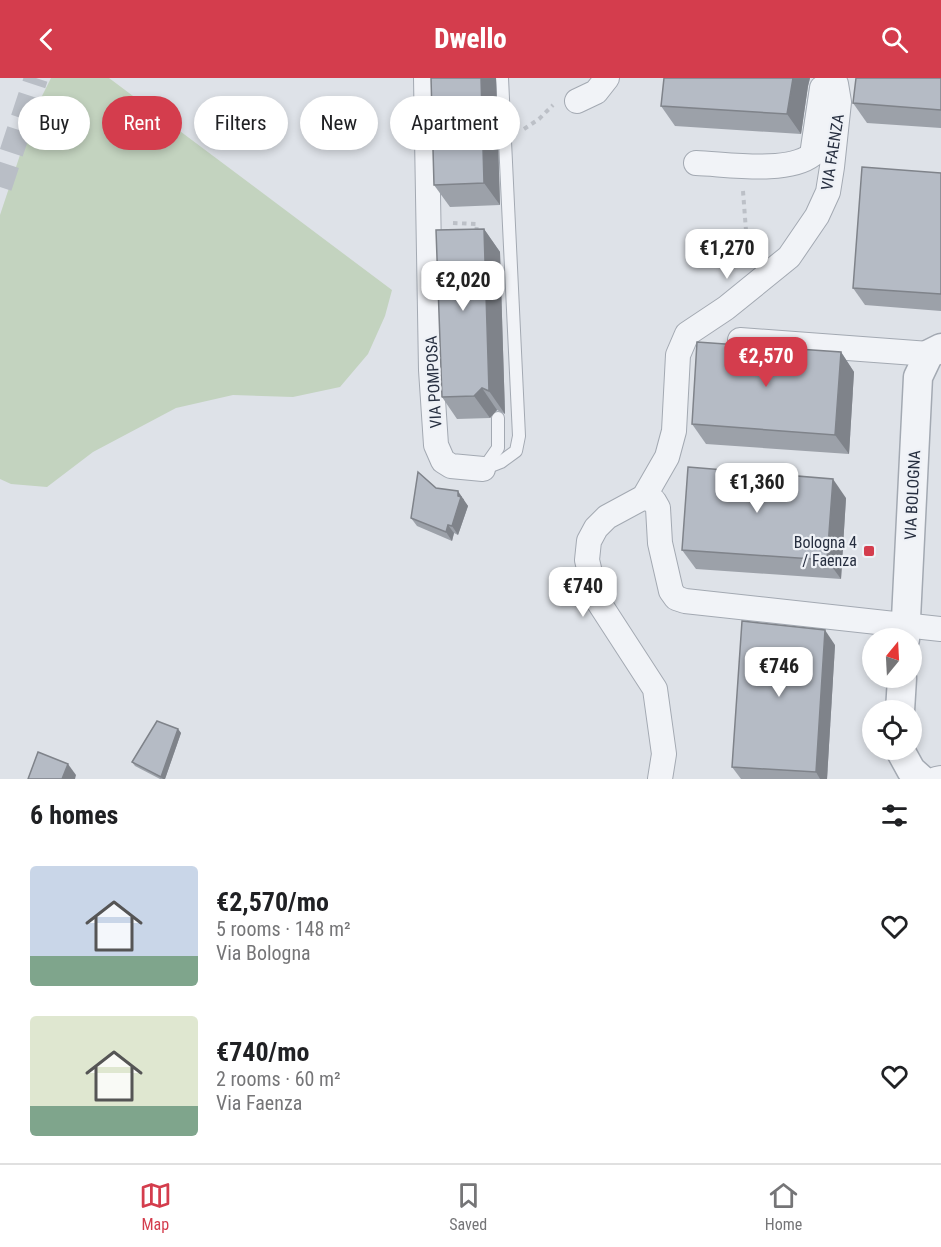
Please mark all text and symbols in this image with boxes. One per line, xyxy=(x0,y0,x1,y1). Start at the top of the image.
icon: back xyxy=(30,23,63,56)
text: Dwello xyxy=(434,23,507,55)
icon: search xyxy=(878,23,911,56)
chip: Buy xyxy=(18,96,90,150)
chip: Rent xyxy=(102,96,182,150)
chip: Filters xyxy=(194,96,288,150)
chip: New xyxy=(300,96,378,150)
chip: Apartment xyxy=(390,96,520,150)
street label: VIA FAENZA xyxy=(817,112,848,192)
pin: €1,270 xyxy=(678,229,776,280)
text: €1,270 xyxy=(699,236,755,260)
pin: €2,020 xyxy=(414,261,512,312)
text: €2,020 xyxy=(435,268,491,292)
street label: VIA POMPOSA xyxy=(422,335,445,429)
pin: €2,570 xyxy=(717,337,815,388)
text: €2,570 xyxy=(738,344,794,368)
street label: VIA BOLOGNA xyxy=(901,450,924,540)
pin: €1,360 xyxy=(708,463,806,514)
text: €1,360 xyxy=(729,470,785,494)
place label: Bologna 4 / Faenza xyxy=(794,533,857,570)
marker: Bologna 4 / Faenza xyxy=(862,544,876,558)
pin: €740 xyxy=(547,567,619,618)
text: €740 xyxy=(563,574,603,598)
north arrow xyxy=(862,628,922,688)
map controls xyxy=(862,628,922,760)
pin: €746 xyxy=(743,647,815,698)
text: €746 xyxy=(759,654,799,678)
button: locate xyxy=(862,700,922,760)
icon: filters xyxy=(878,799,911,832)
text: 6 homes xyxy=(30,800,118,830)
text: €2,570/mo xyxy=(216,887,329,917)
icon: home xyxy=(78,890,150,962)
icon: heart xyxy=(878,910,911,943)
text: 5 rooms · 148 m² xyxy=(216,917,351,941)
text: Via Bologna xyxy=(216,941,311,965)
text: €740/mo xyxy=(216,1037,309,1067)
icon: home xyxy=(78,1040,150,1112)
icon: heart xyxy=(878,1060,911,1093)
text: 2 rooms · 60 m² xyxy=(216,1067,341,1091)
text: Via Faenza xyxy=(216,1091,302,1115)
tab: Map xyxy=(139,1179,172,1234)
tab: Saved xyxy=(449,1179,487,1234)
tab: Home xyxy=(765,1179,802,1234)

